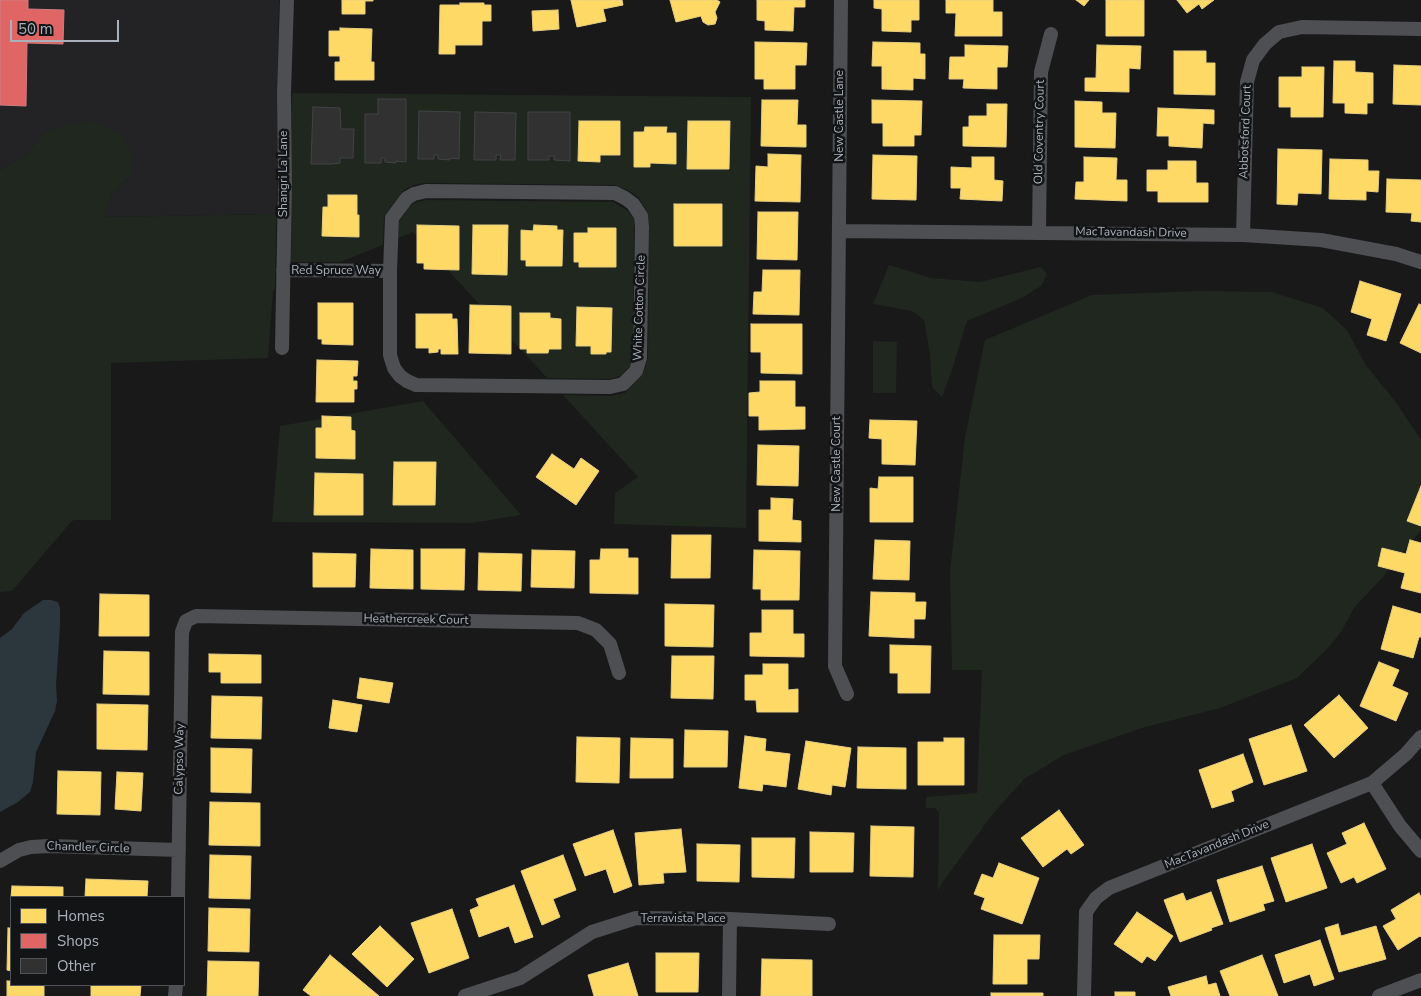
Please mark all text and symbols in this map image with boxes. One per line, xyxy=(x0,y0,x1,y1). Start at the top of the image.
scale bar xyxy=(12,10,121,42)
text: 50 m xyxy=(18,19,53,39)
street label: New Castle Lane xyxy=(833,70,847,162)
street label: Old Coventry Court xyxy=(1032,80,1048,184)
street label: Abbotsford Court xyxy=(1237,85,1255,179)
street label: Shangri La Lane xyxy=(277,131,291,217)
street label: MacTavandash Drive xyxy=(1075,225,1187,241)
street label: White Cotton Circle xyxy=(631,255,649,361)
street label: Red Spruce Way xyxy=(291,264,381,278)
street label: New Castle Court xyxy=(830,416,844,512)
street label: Heathercreek Court xyxy=(363,612,469,628)
street label: Calypso Way xyxy=(172,723,188,795)
street label: MacTavandash Drive xyxy=(1163,817,1271,873)
street label: Chandler Circle xyxy=(46,839,130,857)
legend xyxy=(10,896,185,986)
text: Homes xyxy=(57,906,105,926)
street label: Terravista Place xyxy=(640,912,726,926)
text: Shops xyxy=(57,931,99,951)
text: Other xyxy=(57,956,96,976)

